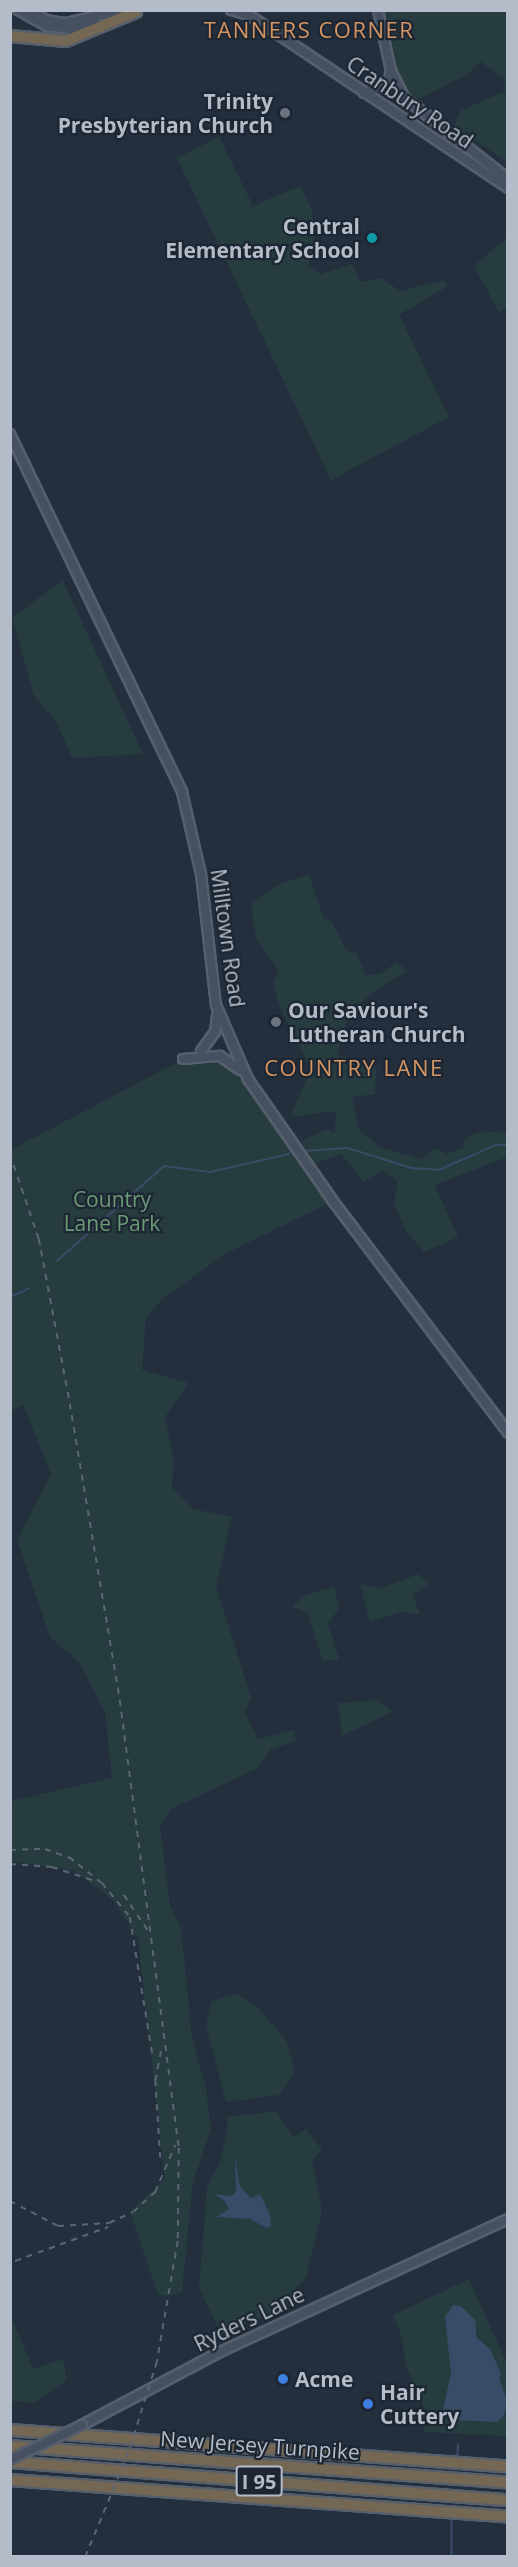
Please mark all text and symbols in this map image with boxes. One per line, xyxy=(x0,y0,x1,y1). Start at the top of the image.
district label: TANNERS CORNER xyxy=(204,17,414,43)
street label: Cranbury Road xyxy=(342,51,478,153)
place label: Trinity Presbyterian Church xyxy=(58,88,273,138)
marker: Trinity Presbyterian Church xyxy=(278,106,292,120)
place label: Central Elementary School xyxy=(165,213,360,263)
marker: Central Elementary School xyxy=(365,231,379,245)
street label: Milltown Road xyxy=(206,867,250,1009)
place label: Our Saviour's Lutheran Church xyxy=(288,997,466,1047)
marker: Our Saviour's Lutheran Church xyxy=(269,1015,283,1029)
district label: COUNTRY LANE xyxy=(264,1055,444,1081)
park label: Country Lane Park xyxy=(64,1186,160,1236)
street label: Ryders Lane xyxy=(190,2281,308,2357)
place label: Acme xyxy=(295,2366,353,2392)
marker: Acme xyxy=(276,2372,290,2386)
place label: Hair Cuttery xyxy=(380,2379,459,2429)
marker: Hair Cuttery xyxy=(361,2397,375,2411)
street label: New Jersey Turnpike xyxy=(159,2425,361,2465)
road number: I 95 xyxy=(235,2464,283,2498)

